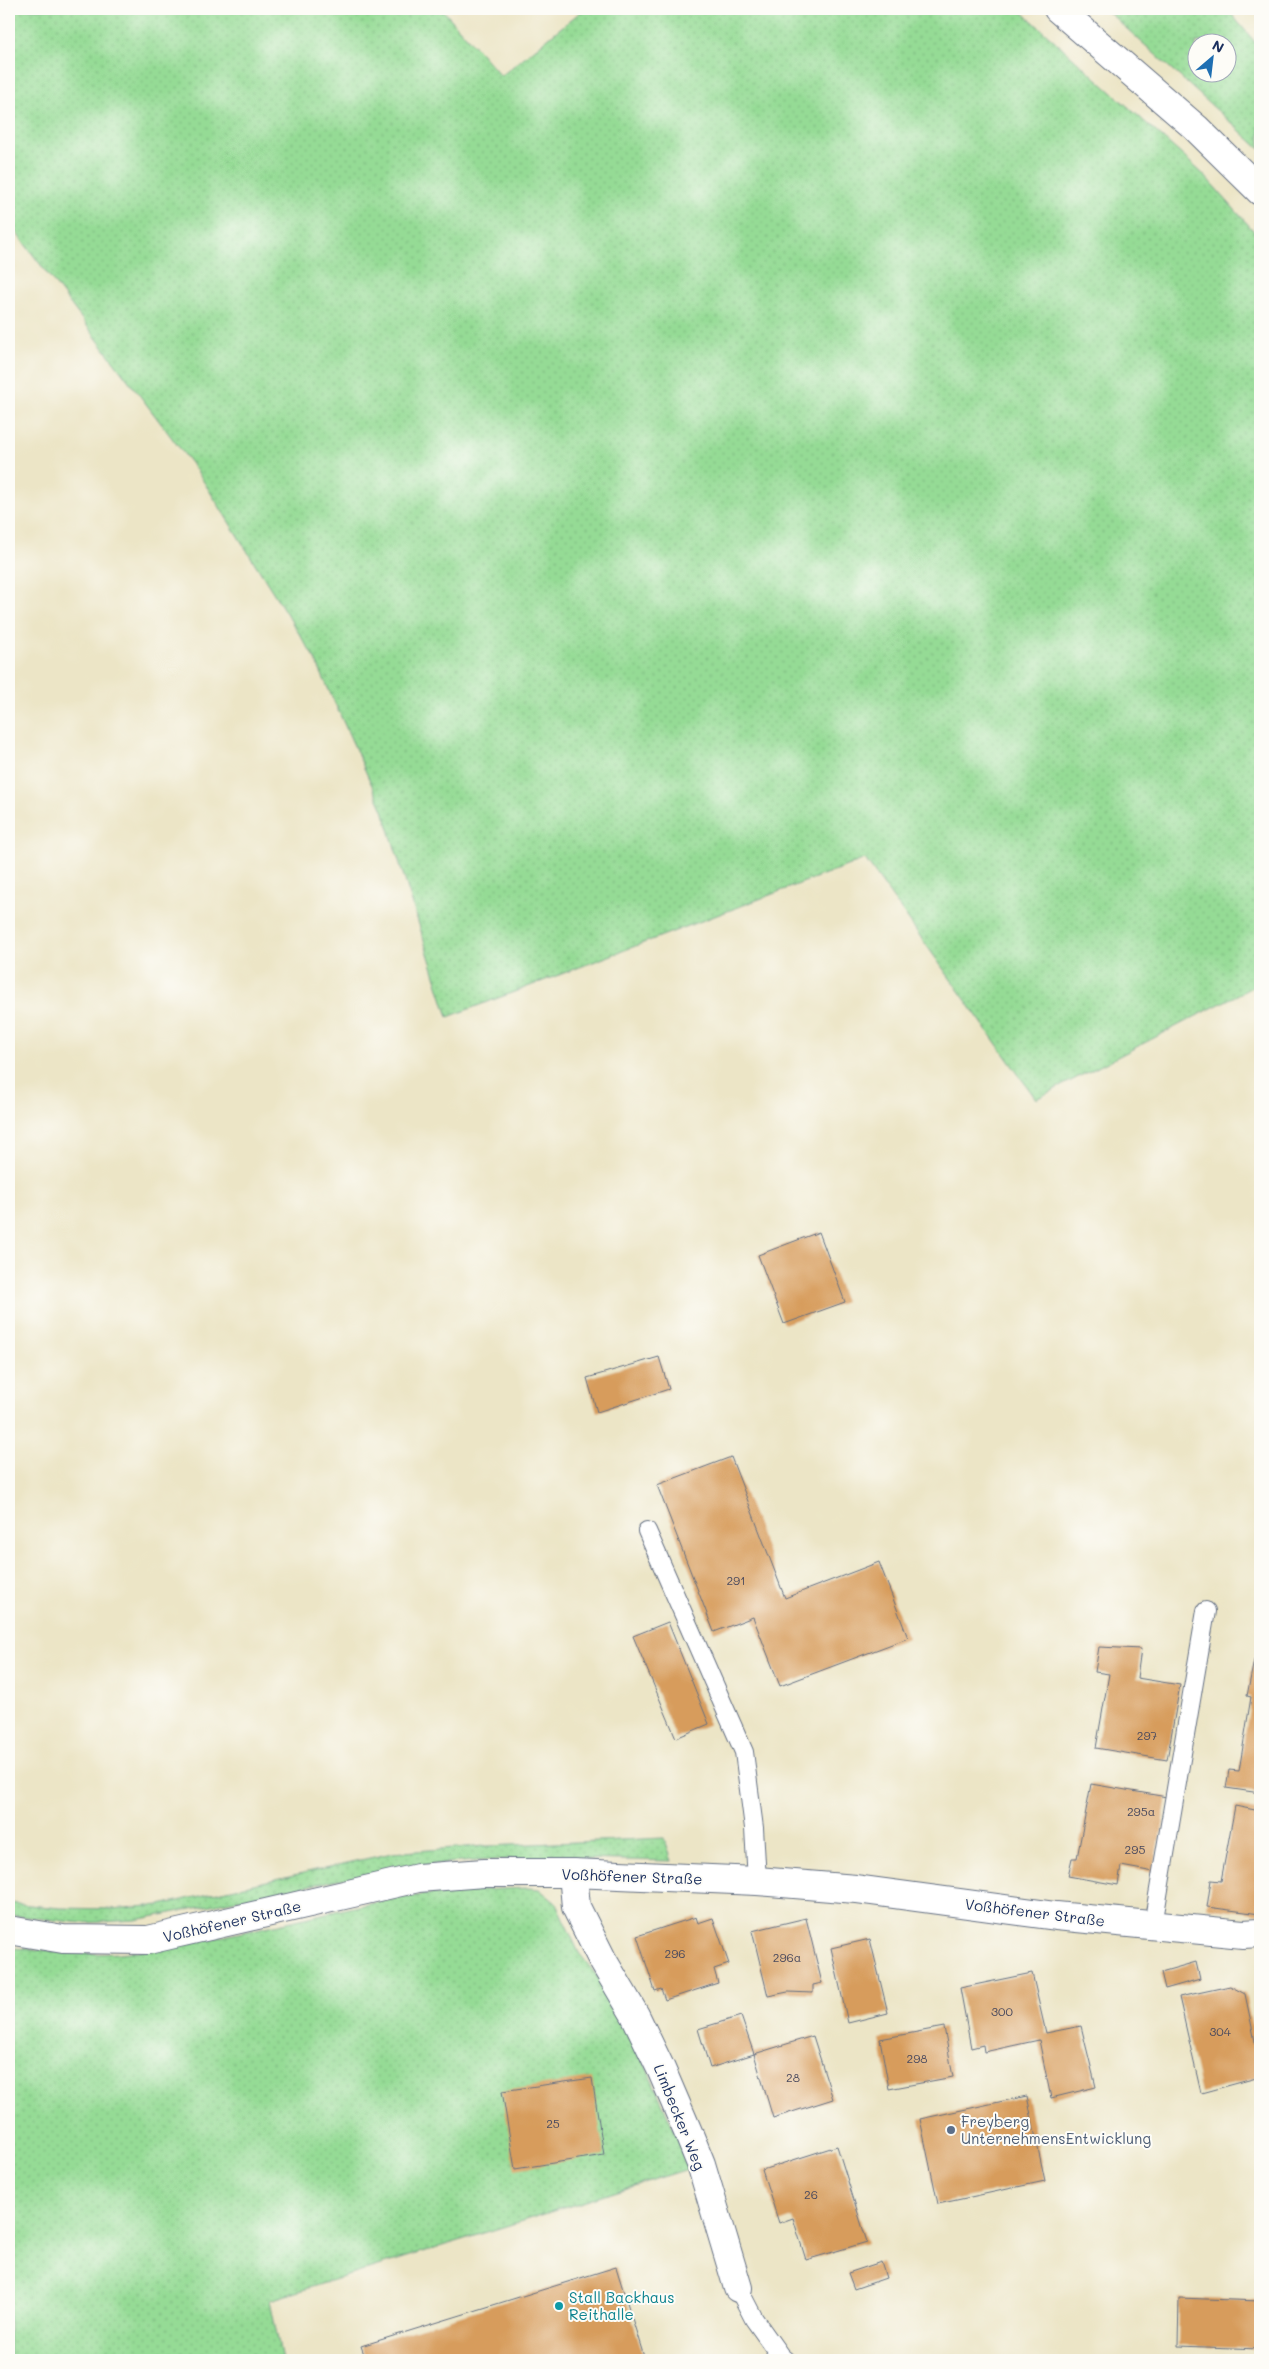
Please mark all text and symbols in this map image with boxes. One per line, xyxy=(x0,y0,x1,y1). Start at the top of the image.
north arrow xyxy=(1186,32,1236,82)
text: N xyxy=(1209,35,1227,57)
house number: 291 xyxy=(726,1572,746,1588)
house number: 297 xyxy=(1137,1727,1158,1743)
house number: 295a xyxy=(1127,1803,1155,1819)
house number: 295 xyxy=(1125,1841,1145,1857)
street label: Voßhöfener Straße xyxy=(561,1864,703,1888)
street label: Voßhöfener Straße xyxy=(964,1893,1106,1931)
street label: Voßhöfener Straße xyxy=(161,1895,303,1947)
house number: 296 xyxy=(664,1945,686,1961)
house number: 296a xyxy=(773,1949,801,1965)
house number: 300 xyxy=(991,2003,1014,2019)
house number: 304 xyxy=(1209,2023,1231,2039)
house number: 298 xyxy=(906,2050,928,2066)
street label: Limbecker Weg xyxy=(650,2061,711,2173)
house number: 28 xyxy=(786,2069,800,2085)
place label: Freyberg UnternehmensEntwicklung xyxy=(961,2111,1151,2148)
house number: 25 xyxy=(546,2115,560,2131)
marker: Freyberg UnternehmensEntwicklung xyxy=(945,2124,957,2136)
house number: 26 xyxy=(804,2186,818,2202)
place label: Stall Backhaus Reithalle xyxy=(569,2287,674,2324)
marker: Stall Backhaus Reithalle xyxy=(553,2300,565,2312)

